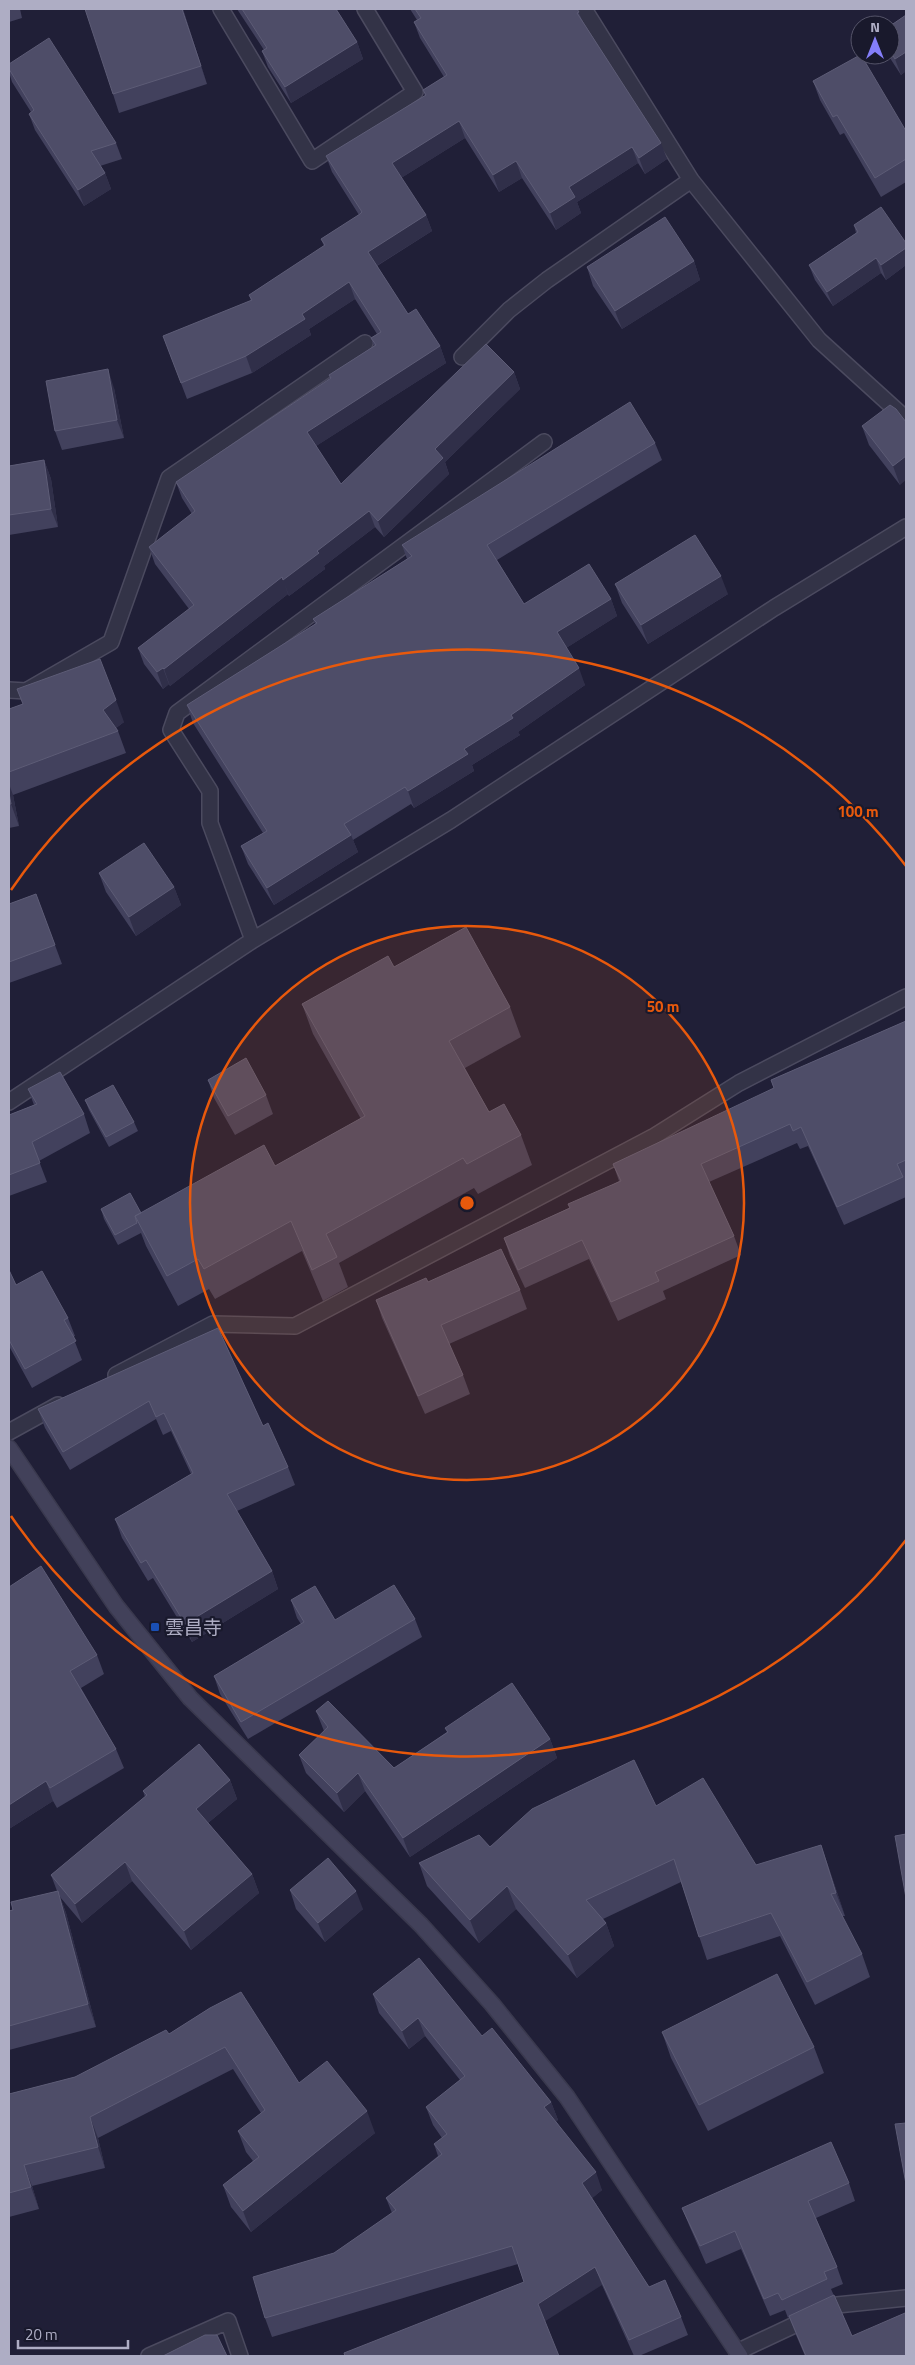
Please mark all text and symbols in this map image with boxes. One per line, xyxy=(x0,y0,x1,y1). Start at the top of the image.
north arrow xyxy=(850,15,900,65)
text: N xyxy=(870,16,880,37)
text: 100 m xyxy=(837,800,879,823)
text: 50 m xyxy=(647,995,679,1018)
centre of rings xyxy=(458,1194,476,1212)
place label: 雲昌寺 xyxy=(165,1612,222,1641)
marker: 雲昌寺 xyxy=(149,1621,161,1633)
scale bar xyxy=(18,2318,128,2350)
text: 20 m xyxy=(25,2323,58,2346)

